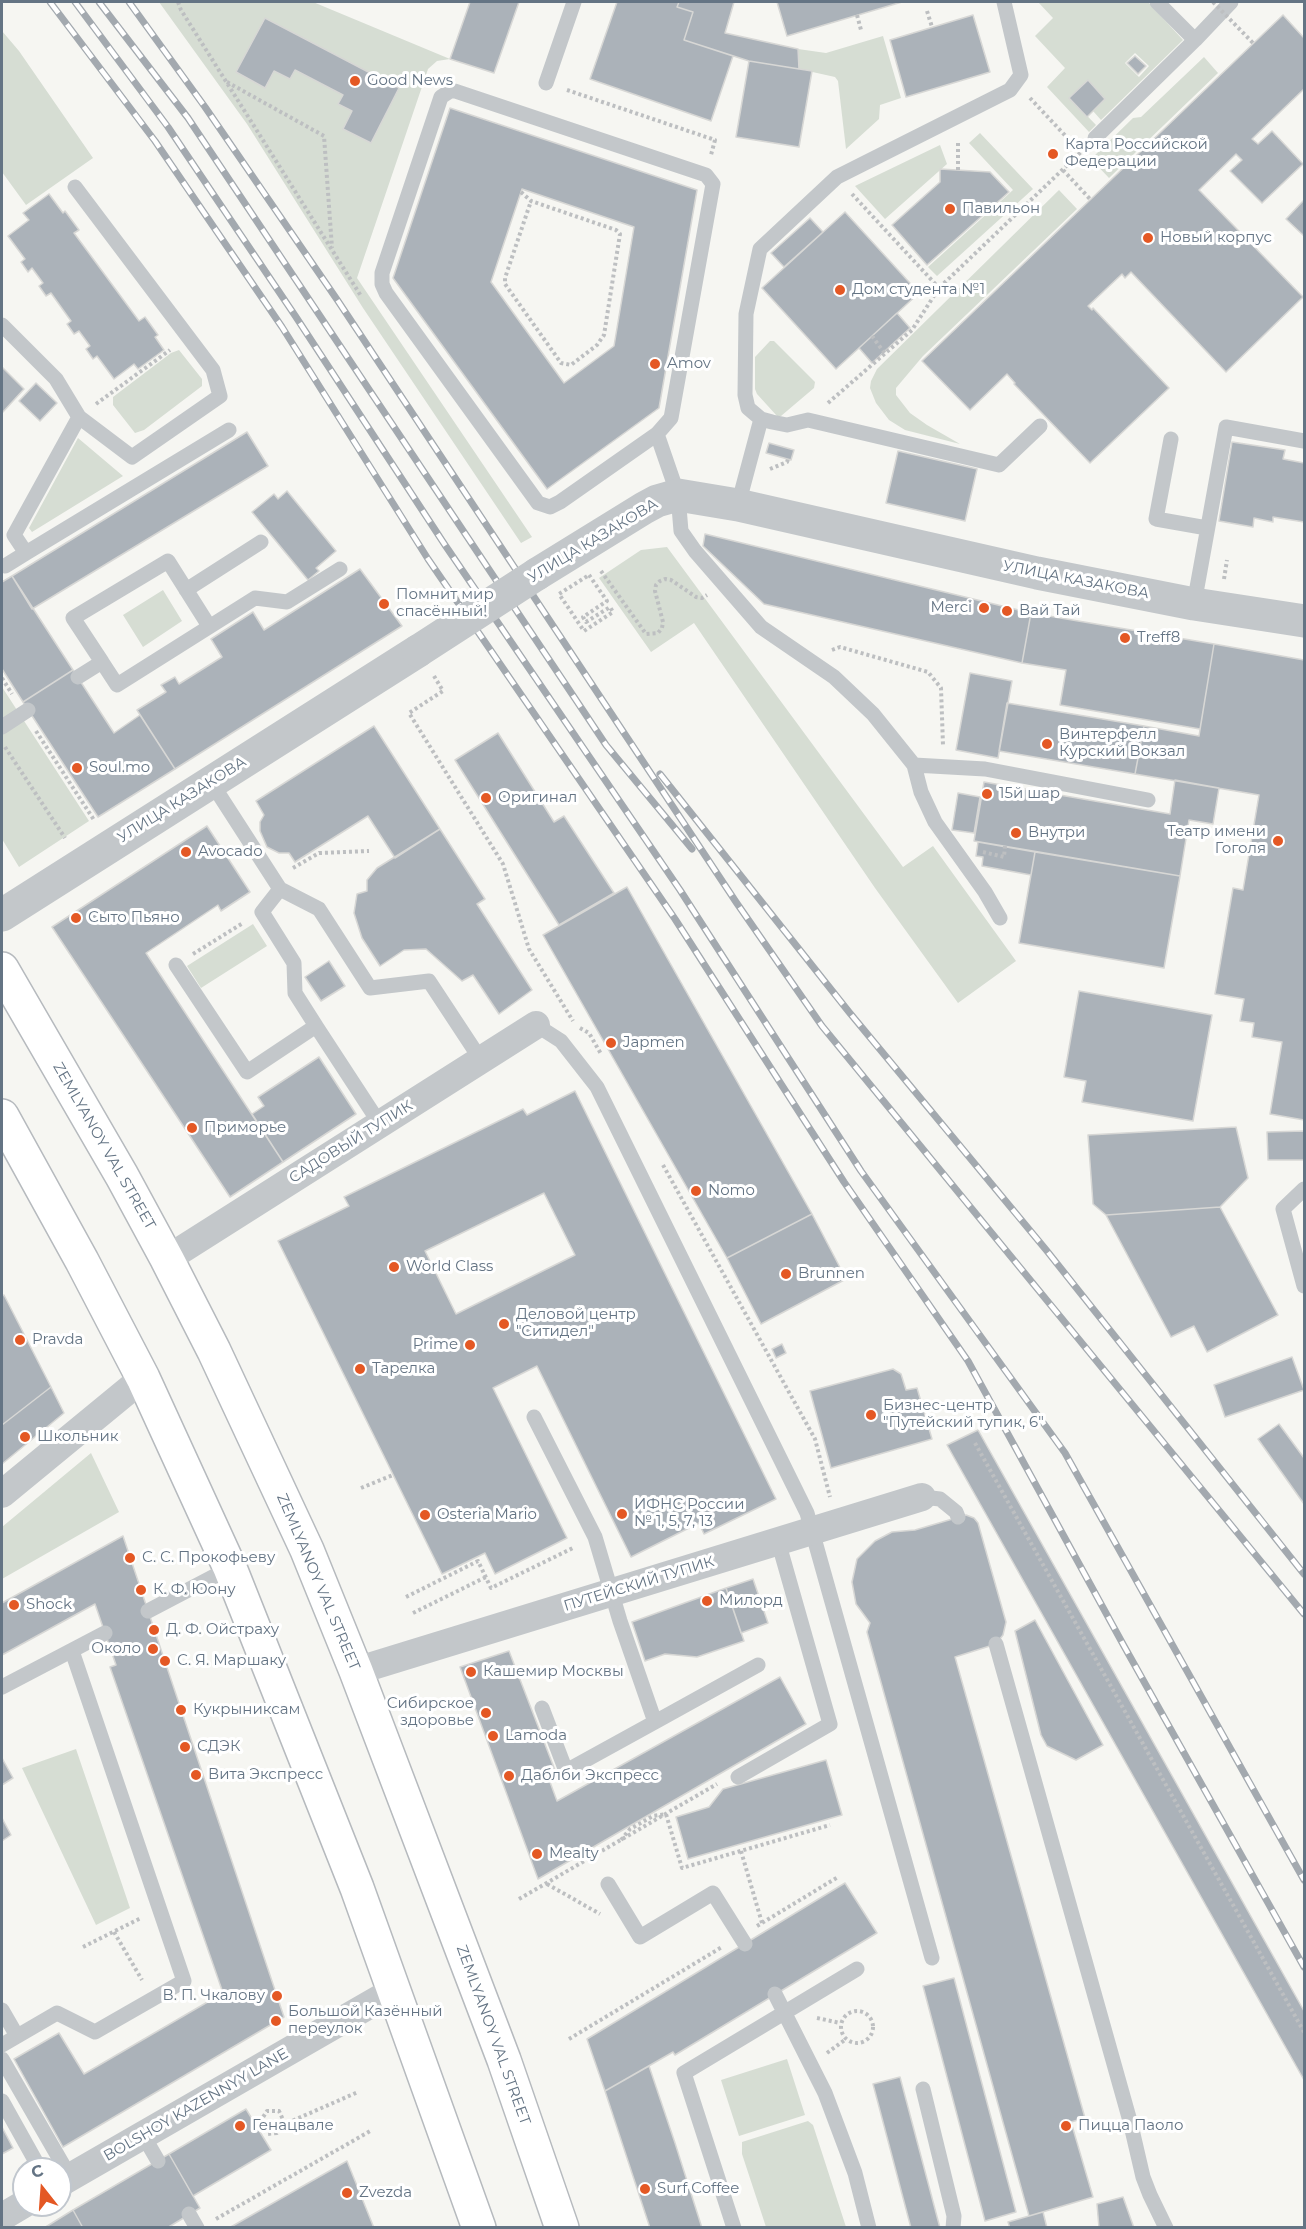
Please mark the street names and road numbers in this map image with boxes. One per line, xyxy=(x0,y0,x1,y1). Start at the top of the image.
street label: УЛИЦА КАЗАКОВА xyxy=(525,495,661,587)
street label: УЛИЦА КАЗАКОВА xyxy=(1001,557,1151,603)
street label: УЛИЦА КАЗАКОВА xyxy=(114,753,250,847)
street label: ZEMLYANOY VAL STREET xyxy=(49,1059,159,1233)
street label: САДОВЫЙ ТУПИК xyxy=(286,1097,416,1187)
street label: ZEMLYANOY VAL STREET xyxy=(273,1491,363,1673)
street label: ПУТЕЙСКИЙ ТУПИК xyxy=(562,1553,716,1615)
street label: ZEMLYANOY VAL STREET xyxy=(452,1943,534,2127)
street label: BOLSHOY KAZENNYY LANE xyxy=(101,2045,291,2165)

